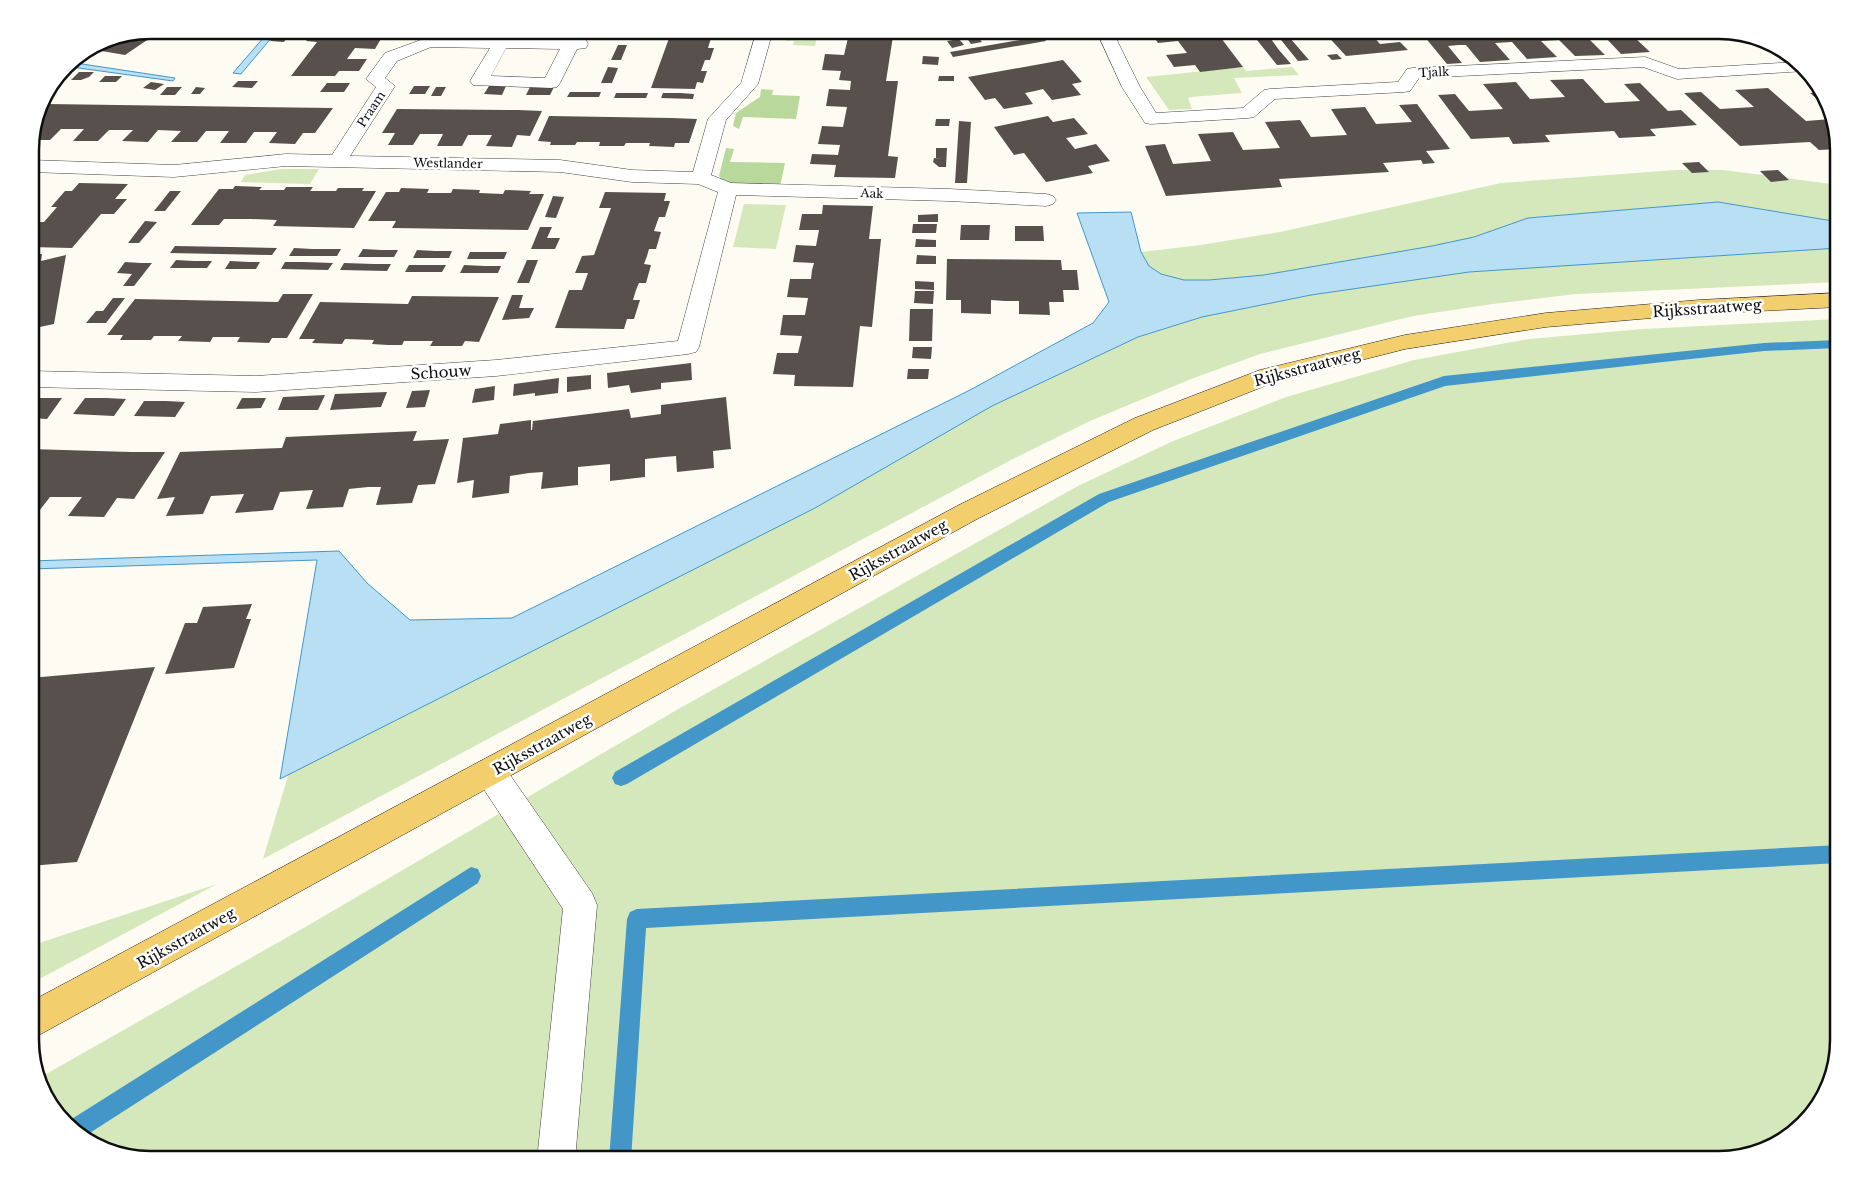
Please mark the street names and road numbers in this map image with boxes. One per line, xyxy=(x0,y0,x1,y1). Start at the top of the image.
street label: Tjalk xyxy=(1418,64,1450,80)
street label: Praam xyxy=(354,88,388,130)
street label: Westlander xyxy=(412,155,483,171)
street label: Aak xyxy=(859,185,885,201)
street label: Rijksstraatweg xyxy=(1652,295,1763,321)
street label: Rijksstraatweg xyxy=(1252,343,1363,390)
street label: Schouw xyxy=(410,360,472,384)
street label: Rijksstraatweg xyxy=(845,515,951,585)
street label: Rijksstraatweg xyxy=(489,709,595,779)
street label: Rijksstraatweg xyxy=(133,903,239,973)

